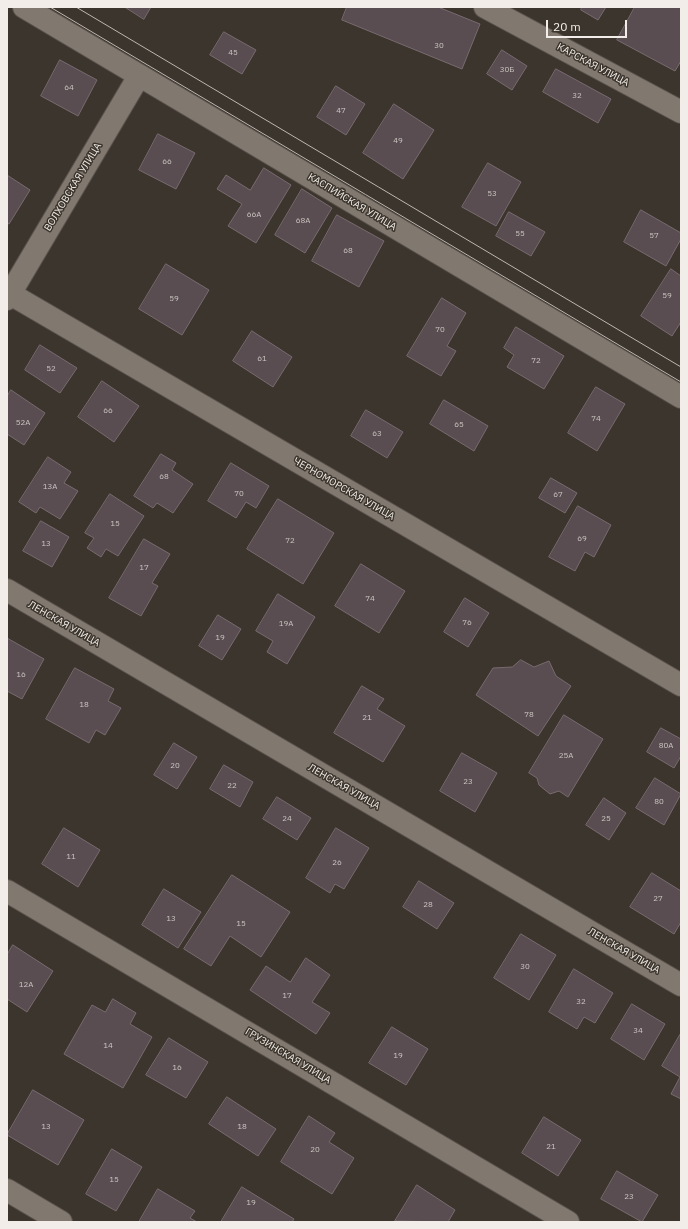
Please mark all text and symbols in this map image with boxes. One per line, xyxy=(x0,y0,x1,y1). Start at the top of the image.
scale bar xyxy=(548,12,629,38)
text: 20 m xyxy=(553,19,581,34)
house number: 30 xyxy=(434,41,444,51)
street label: КАРСКАЯ УЛИЦА xyxy=(555,41,631,89)
house number: 45 xyxy=(228,48,238,58)
house number: 30Б xyxy=(500,65,514,75)
house number: 64 xyxy=(64,83,74,93)
house number: 32 xyxy=(572,91,582,101)
house number: 47 xyxy=(336,106,346,116)
house number: 49 xyxy=(393,136,403,146)
street label: ВОЛХОВСКАЯ УЛИЦА xyxy=(42,141,104,233)
house number: 66 xyxy=(162,157,172,167)
street label: КАСПИЙСКАЯ УЛИЦА xyxy=(306,171,398,233)
house number: 53 xyxy=(487,189,497,199)
house number: 66А xyxy=(247,210,261,220)
house number: 68А xyxy=(296,216,310,226)
house number: 55 xyxy=(515,229,525,239)
house number: 57 xyxy=(649,231,659,241)
house number: 68 xyxy=(343,246,353,256)
house number: 59 xyxy=(662,291,672,301)
house number: 59 xyxy=(169,294,179,304)
house number: 70 xyxy=(435,325,445,335)
house number: 61 xyxy=(257,354,267,364)
house number: 72 xyxy=(531,356,541,366)
house number: 52 xyxy=(46,364,56,374)
house number: 66 xyxy=(103,406,113,416)
house number: 74 xyxy=(591,414,601,424)
house number: 52А xyxy=(16,418,30,428)
house number: 65 xyxy=(454,420,464,430)
house number: 63 xyxy=(372,429,382,439)
street label: ЧЕРНОМОРСКАЯ УЛИЦА xyxy=(291,455,397,523)
house number: 68 xyxy=(159,472,169,482)
house number: 13А xyxy=(43,482,57,492)
house number: 70 xyxy=(234,489,244,499)
house number: 67 xyxy=(553,490,563,500)
house number: 15 xyxy=(110,519,120,529)
house number: 69 xyxy=(577,534,587,544)
house number: 72 xyxy=(285,536,295,546)
house number: 13 xyxy=(41,539,51,549)
house number: 17 xyxy=(139,563,149,573)
house number: 74 xyxy=(365,594,375,604)
street label: ЛЕНСКАЯ УЛИЦА xyxy=(26,599,102,649)
house number: 76 xyxy=(462,618,472,628)
house number: 19А xyxy=(279,619,293,629)
house number: 19 xyxy=(215,633,225,643)
house number: 16 xyxy=(16,670,26,680)
house number: 18 xyxy=(79,700,89,710)
house number: 78 xyxy=(524,710,534,720)
house number: 21 xyxy=(362,713,372,723)
house number: 80А xyxy=(659,741,673,751)
house number: 25А xyxy=(559,751,573,761)
house number: 20 xyxy=(170,761,180,771)
street label: ЛЕНСКАЯ УЛИЦА xyxy=(306,762,382,812)
house number: 23 xyxy=(463,777,473,787)
house number: 22 xyxy=(227,781,237,791)
house number: 80 xyxy=(654,797,664,807)
house number: 24 xyxy=(282,814,292,824)
house number: 25 xyxy=(601,814,611,824)
house number: 11 xyxy=(66,852,76,862)
house number: 26 xyxy=(332,858,342,868)
house number: 27 xyxy=(653,894,663,904)
house number: 28 xyxy=(423,900,433,910)
house number: 13 xyxy=(166,914,176,924)
house number: 15 xyxy=(236,919,246,929)
street label: ЛЕНСКАЯ УЛИЦА xyxy=(586,926,662,976)
house number: 30 xyxy=(520,962,530,972)
house number: 12А xyxy=(19,980,33,990)
house number: 17 xyxy=(282,991,292,1001)
house number: 32 xyxy=(576,997,586,1007)
street label: ГРУЗИНСКАЯ УЛИЦА xyxy=(243,1026,333,1086)
house number: 34 xyxy=(633,1026,643,1036)
house number: 14 xyxy=(103,1041,113,1051)
house number: 19 xyxy=(393,1051,403,1061)
house number: 16 xyxy=(172,1063,182,1073)
house number: 13 xyxy=(41,1122,51,1132)
house number: 18 xyxy=(237,1122,247,1132)
house number: 21 xyxy=(546,1142,556,1152)
house number: 20 xyxy=(310,1145,320,1155)
house number: 15 xyxy=(109,1175,119,1185)
house number: 23 xyxy=(624,1192,634,1202)
house number: 19 xyxy=(246,1198,256,1208)

